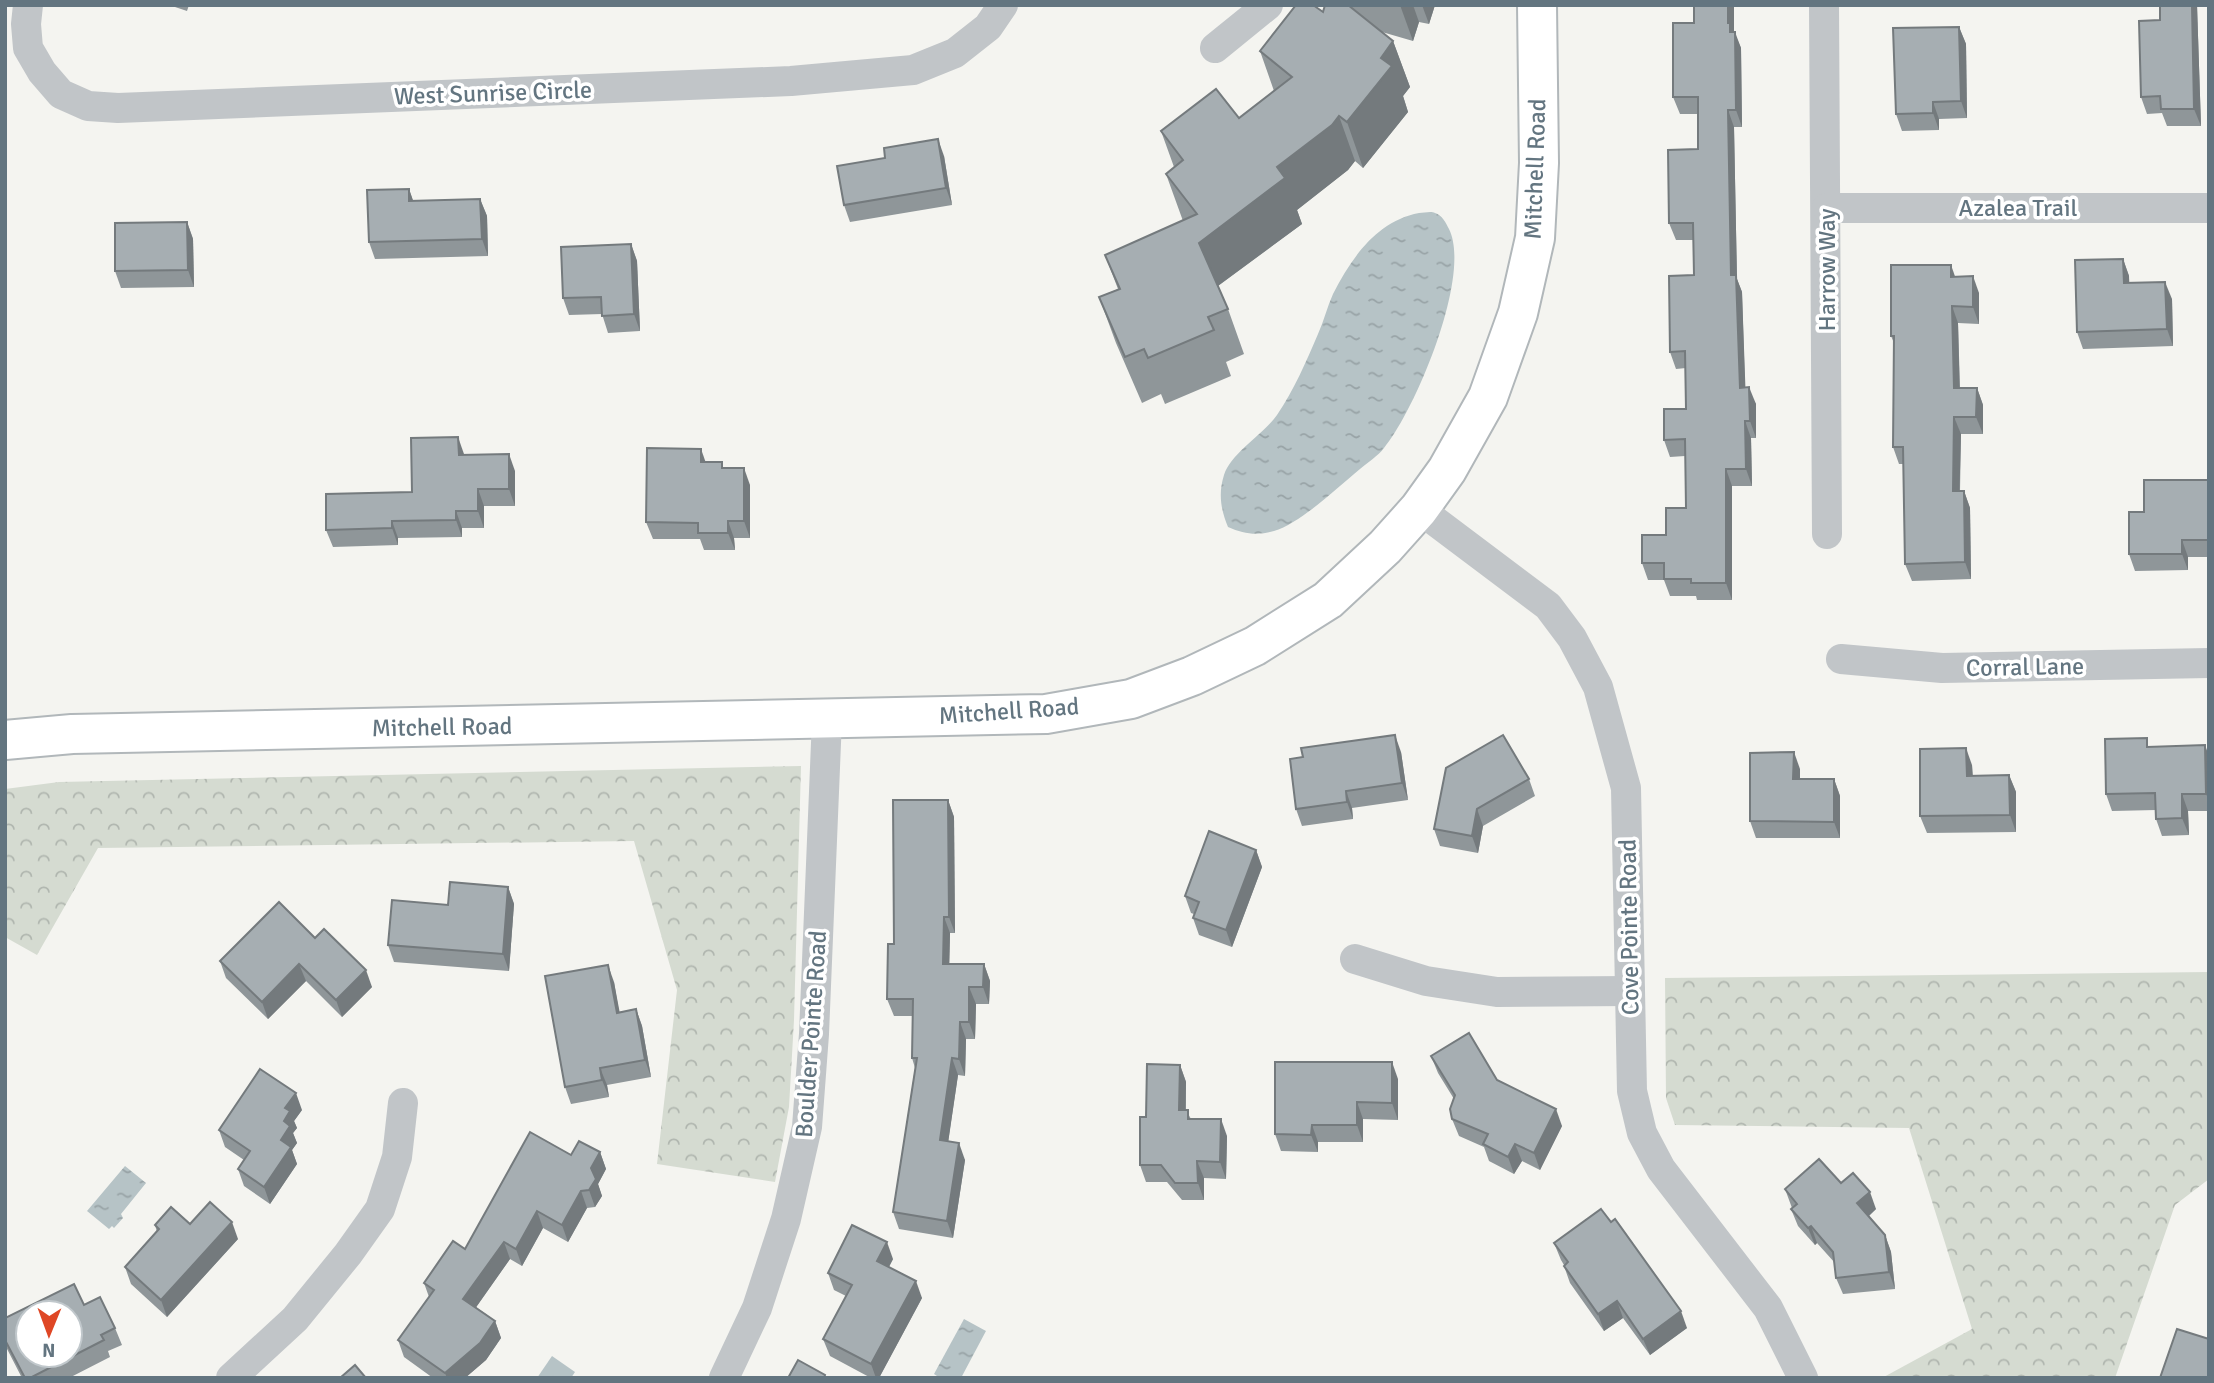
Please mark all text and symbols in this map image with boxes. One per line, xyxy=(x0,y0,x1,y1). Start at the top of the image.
street label: West Sunrise Circle xyxy=(393,75,593,111)
street label: Mitchell Road xyxy=(1518,98,1552,240)
street label: Azalea Trail xyxy=(1959,193,2077,223)
street label: Harrow Way xyxy=(1812,208,1842,332)
street label: Corral Lane xyxy=(1966,651,2084,683)
street label: Mitchell Road xyxy=(938,691,1080,731)
street label: Mitchell Road xyxy=(371,711,513,743)
street label: Cove Pointe Road xyxy=(1612,839,1646,1015)
street label: Boulder Pointe Road xyxy=(789,929,833,1139)
north arrow xyxy=(14,1299,84,1369)
text: N xyxy=(42,1338,56,1362)

